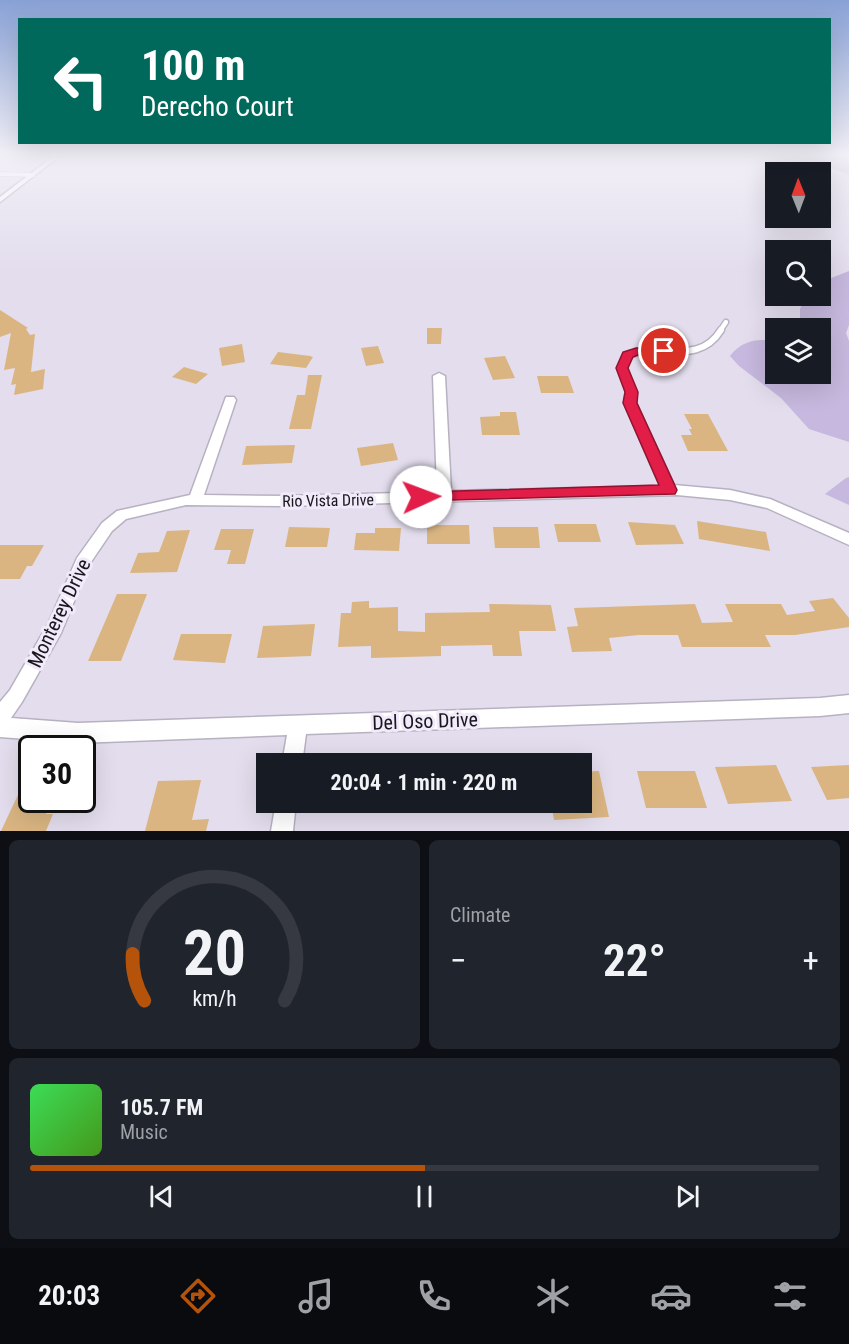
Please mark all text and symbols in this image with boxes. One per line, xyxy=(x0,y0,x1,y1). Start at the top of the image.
text: 100 m xyxy=(141,41,246,90)
icon: left xyxy=(42,42,120,120)
text: Derecho Court xyxy=(141,91,294,123)
north arrow xyxy=(765,162,831,228)
map controls xyxy=(765,162,831,384)
button: search xyxy=(765,240,831,306)
button: layers xyxy=(765,318,831,384)
pin xyxy=(638,325,689,376)
icon: arrive xyxy=(647,334,680,367)
position arrow xyxy=(389,465,453,529)
street label: Rio Vista Drive xyxy=(282,490,374,511)
street label: Monterey Drive xyxy=(22,555,96,671)
street label: Del Oso Drive xyxy=(372,707,478,735)
speed limit sign: 30 xyxy=(18,735,96,813)
text: 20:04 · 1 min · 220 m xyxy=(331,770,517,795)
text: Climate xyxy=(450,903,510,927)
text: 20 xyxy=(183,917,246,990)
text: 22° xyxy=(603,934,666,987)
text: − xyxy=(450,941,467,980)
text: + xyxy=(803,941,819,980)
text: km/h xyxy=(192,987,237,1012)
text: 105.7 FM xyxy=(120,1095,203,1120)
text: Music xyxy=(120,1120,168,1144)
icon: previous xyxy=(145,1180,178,1213)
icon: pause xyxy=(408,1180,441,1213)
icon: next xyxy=(671,1180,704,1213)
icon: directions xyxy=(177,1275,219,1317)
icon: music xyxy=(295,1275,337,1317)
icon: phone xyxy=(413,1275,455,1317)
icon: climate xyxy=(532,1275,574,1317)
icon: car xyxy=(650,1275,692,1317)
icon: filters xyxy=(769,1275,811,1317)
text: 20:03 xyxy=(38,1280,100,1312)

